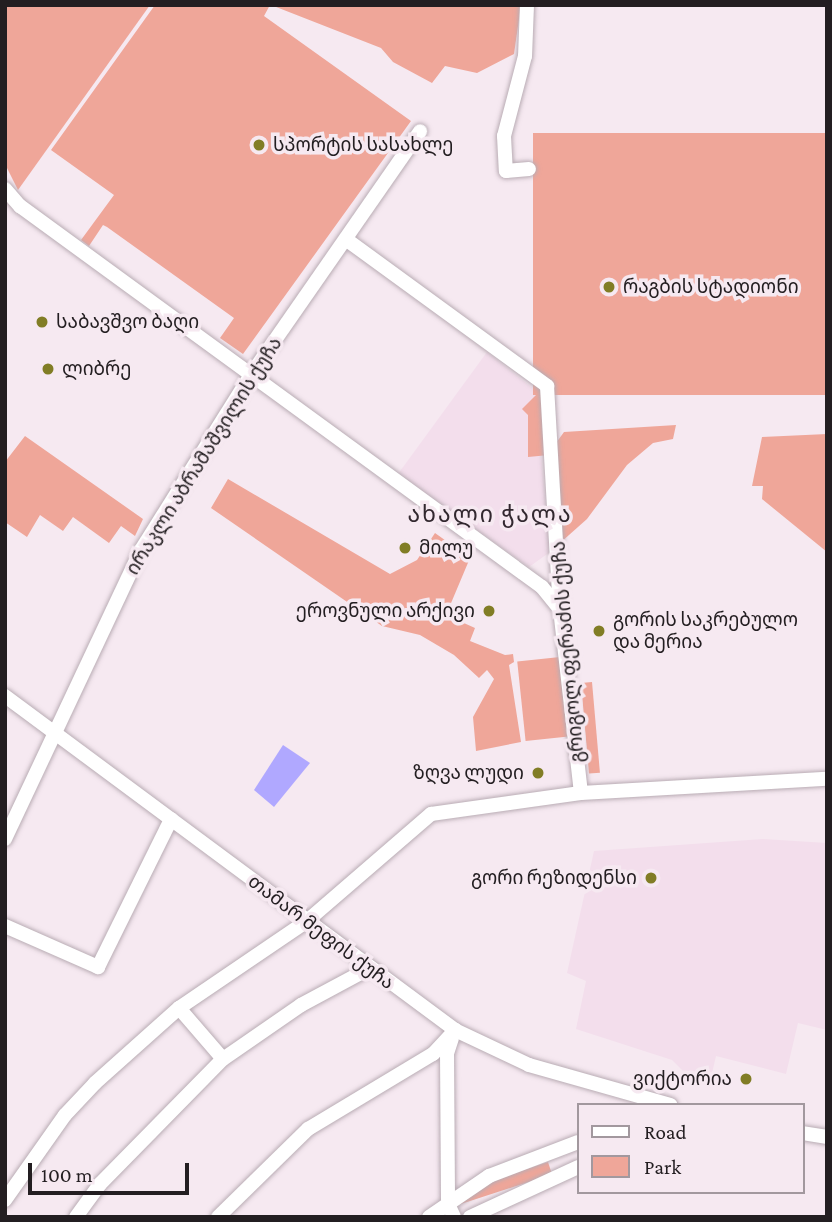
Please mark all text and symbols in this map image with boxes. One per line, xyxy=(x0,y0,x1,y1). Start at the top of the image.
place label: სპორტის სასახლე xyxy=(273,134,454,156)
marker: სპორტის სასახლე xyxy=(251,137,267,153)
place label: რაგბის სტადიონი xyxy=(623,276,799,298)
marker: რაგბის სტადიონი xyxy=(601,279,617,295)
place label: საბავშვო ბაღი xyxy=(56,311,199,333)
marker: საბავშვო ბაღი xyxy=(34,314,50,330)
street label: ირაკლი აბრამაშვილის ქუჩა xyxy=(121,333,287,579)
place label: ლიბრე xyxy=(62,358,131,380)
marker: ლიბრე xyxy=(40,361,56,377)
district label: ახალი ჭალა xyxy=(409,500,571,528)
place label: მილუ xyxy=(419,537,473,559)
marker: მილუ xyxy=(397,540,413,556)
street label: გრიგოლ ფერაძის ქუჩა xyxy=(547,540,589,764)
place label: ეროვნული არქივი xyxy=(296,600,475,622)
marker: ეროვნული არქივი xyxy=(481,603,497,619)
place label: გორის საკრებულო და მერია xyxy=(613,609,798,653)
marker: გორის საკრებულო და მერია xyxy=(591,623,607,639)
place label: ზღვა ლუდი xyxy=(413,762,524,784)
marker: ზღვა ლუდი xyxy=(530,765,546,781)
place label: გორი რეზიდენსი xyxy=(471,867,637,889)
street label: თამარ მეფის ქუჩა xyxy=(244,870,398,994)
marker: გორი რეზიდენსი xyxy=(643,870,659,886)
place label: ვიქტორია xyxy=(633,1068,732,1090)
marker: ვიქტორია xyxy=(738,1071,754,1087)
legend xyxy=(576,1103,804,1194)
text: Road xyxy=(644,1120,687,1144)
scale bar xyxy=(32,1148,192,1192)
text: Park xyxy=(644,1155,681,1179)
text: 100 m xyxy=(41,1163,93,1187)

